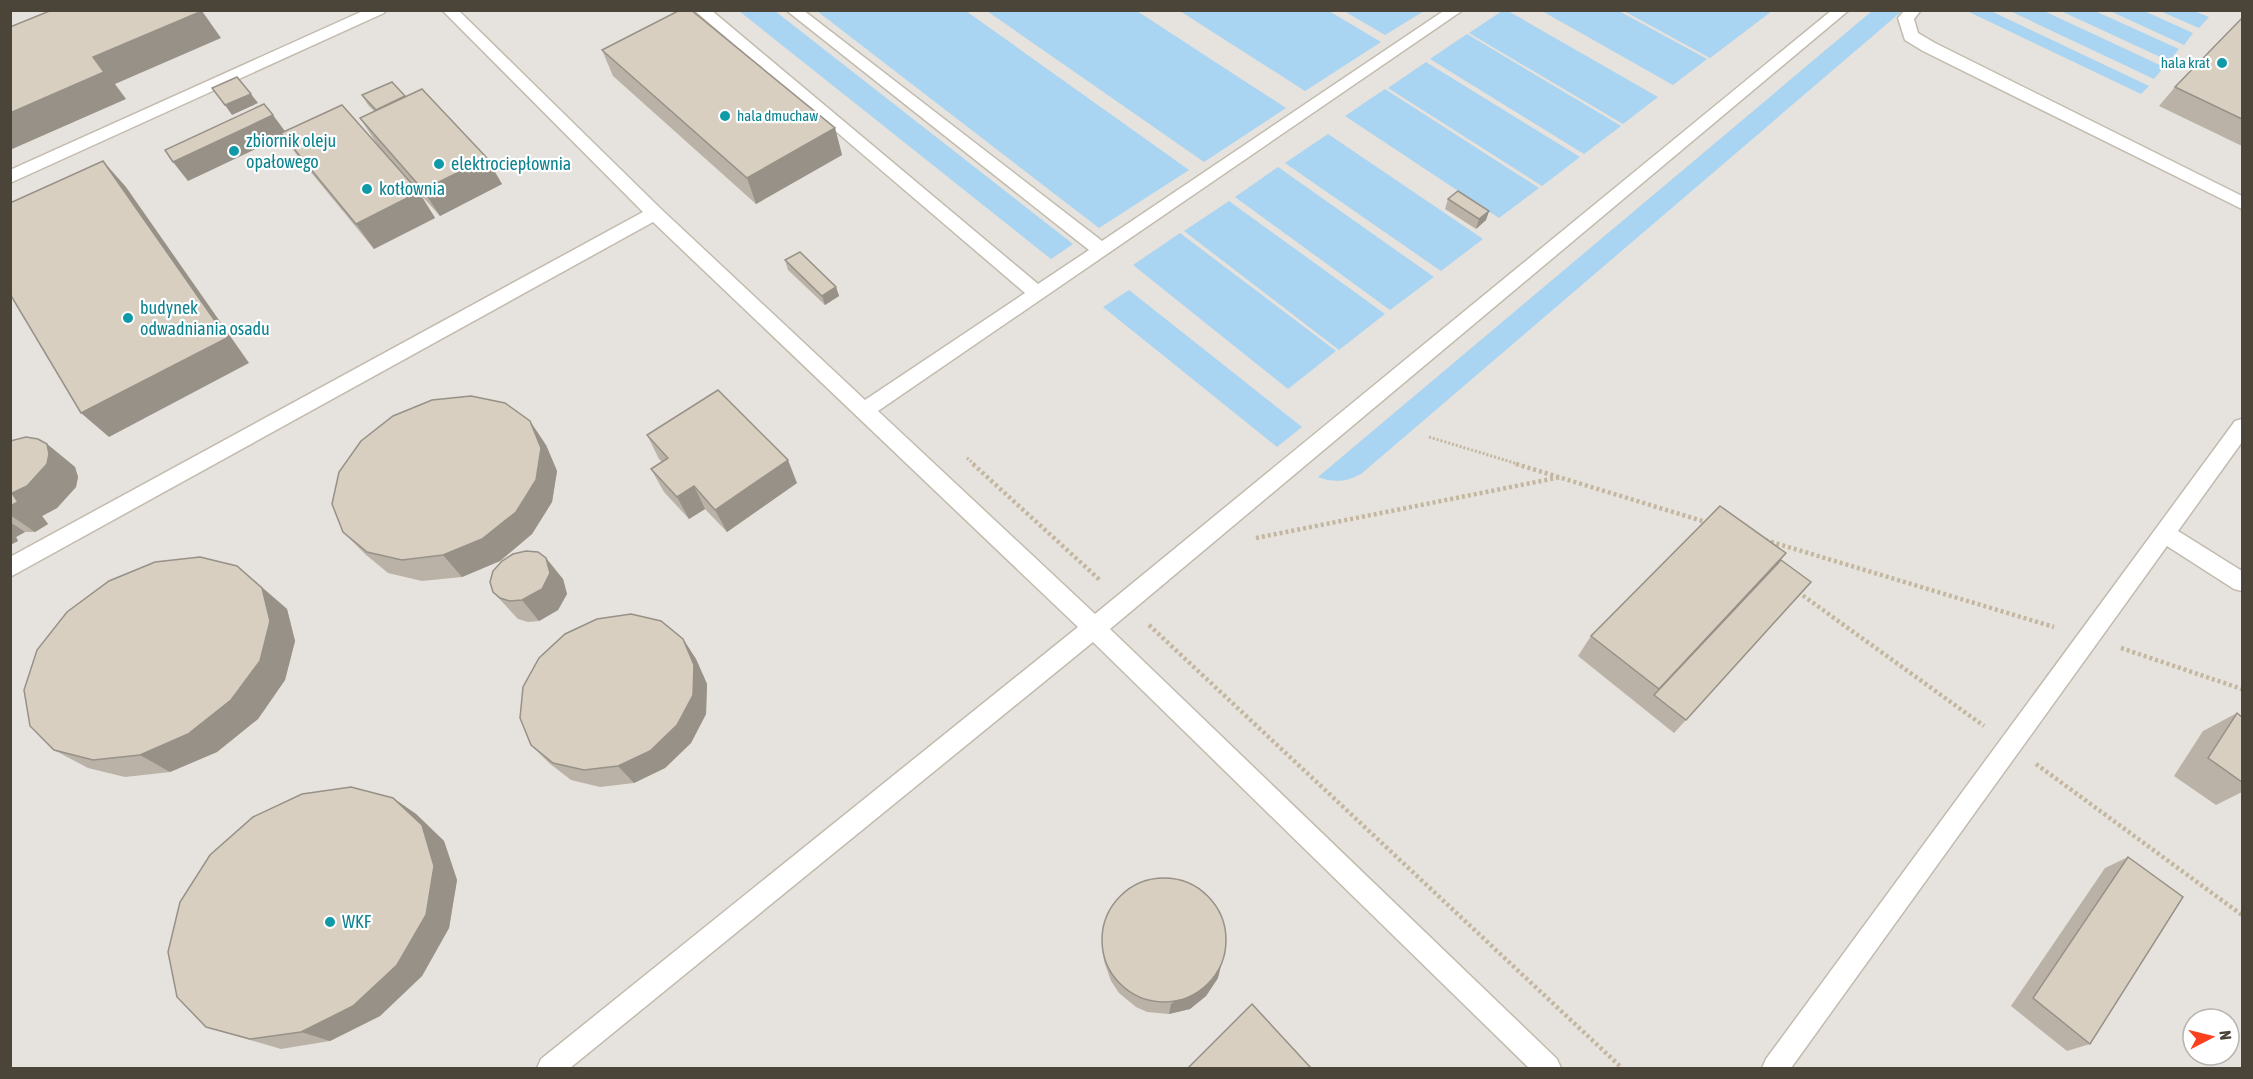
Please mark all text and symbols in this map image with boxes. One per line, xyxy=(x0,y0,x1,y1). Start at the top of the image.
place label: hala krat xyxy=(2161,54,2210,71)
marker: hala krat xyxy=(2215,56,2229,70)
place label: hala dmuchaw xyxy=(737,107,818,124)
marker: hala dmuchaw xyxy=(718,109,732,123)
place label: zbiornik oleju opałowego xyxy=(246,130,336,172)
marker: zbiornik oleju opałowego xyxy=(227,144,241,158)
place label: elektrociepłownia xyxy=(451,153,571,174)
marker: elektrociepłownia xyxy=(432,157,446,171)
place label: kotłownia xyxy=(379,178,445,199)
marker: kotłownia xyxy=(360,182,374,196)
place label: budynek odwadniania osadu xyxy=(140,297,270,339)
marker: budynek odwadniania osadu xyxy=(121,311,135,325)
place label: WKF xyxy=(342,911,372,932)
marker: WKF xyxy=(323,915,337,929)
north arrow xyxy=(2181,1007,2241,1067)
text: N xyxy=(2216,1029,2235,1041)

